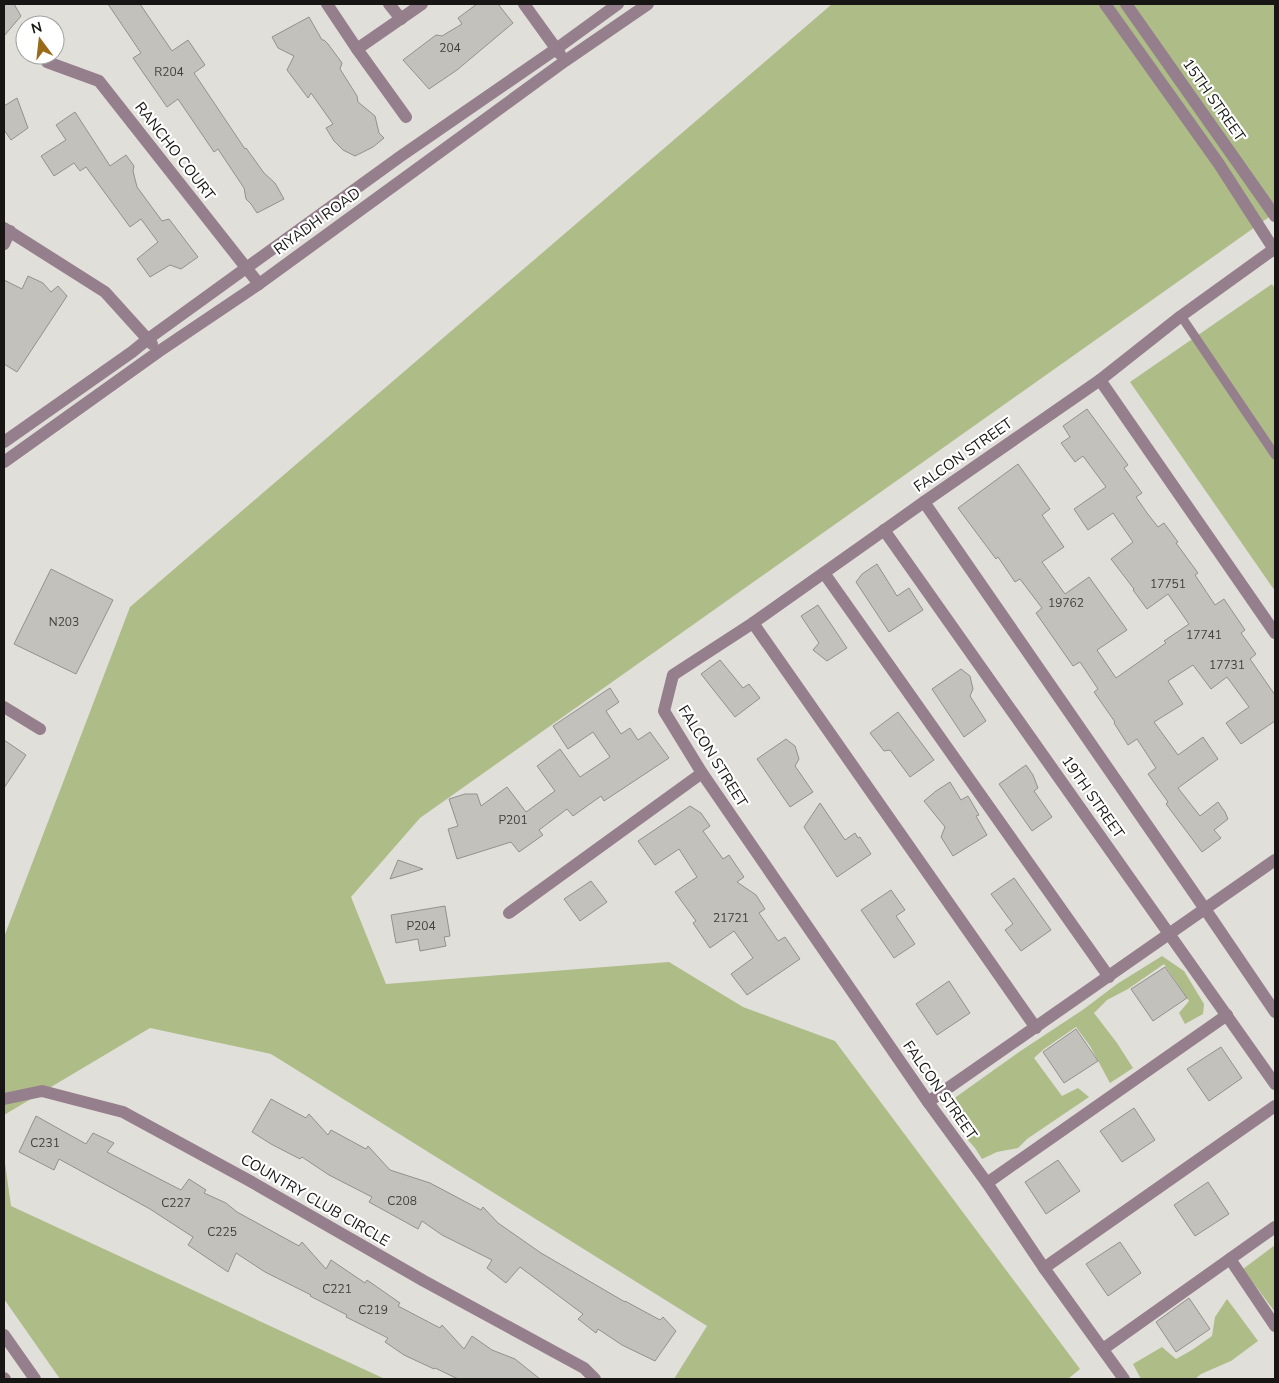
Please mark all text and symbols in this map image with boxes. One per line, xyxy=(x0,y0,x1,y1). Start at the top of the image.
north arrow xyxy=(15,15,65,65)
text: N xyxy=(29,17,44,38)
house number: 204 xyxy=(439,40,461,56)
street label: 15TH STREET xyxy=(1178,55,1250,145)
house number: R204 xyxy=(154,64,184,80)
street label: RANCHO COURT xyxy=(130,98,220,204)
street label: RIYADH ROAD xyxy=(270,183,364,259)
street label: FALCON STREET xyxy=(910,413,1016,497)
house number: 17751 xyxy=(1150,576,1186,592)
house number: 19762 xyxy=(1048,595,1084,611)
house number: N203 xyxy=(49,614,79,630)
house number: 17741 xyxy=(1186,627,1222,643)
house number: 17731 xyxy=(1209,657,1245,673)
street label: FALCON STREET xyxy=(674,701,752,811)
street label: 19TH STREET xyxy=(1057,752,1129,842)
house number: P201 xyxy=(498,812,528,828)
house number: 21721 xyxy=(713,910,749,926)
house number: P204 xyxy=(406,918,436,934)
street label: FALCON STREET xyxy=(898,1037,982,1143)
house number: C231 xyxy=(30,1135,60,1151)
street label: COUNTRY CLUB CIRCLE xyxy=(237,1149,393,1251)
house number: C208 xyxy=(387,1193,417,1209)
house number: C227 xyxy=(161,1195,191,1211)
house number: C225 xyxy=(207,1224,237,1240)
house number: C221 xyxy=(322,1281,352,1297)
house number: C219 xyxy=(358,1302,388,1318)

